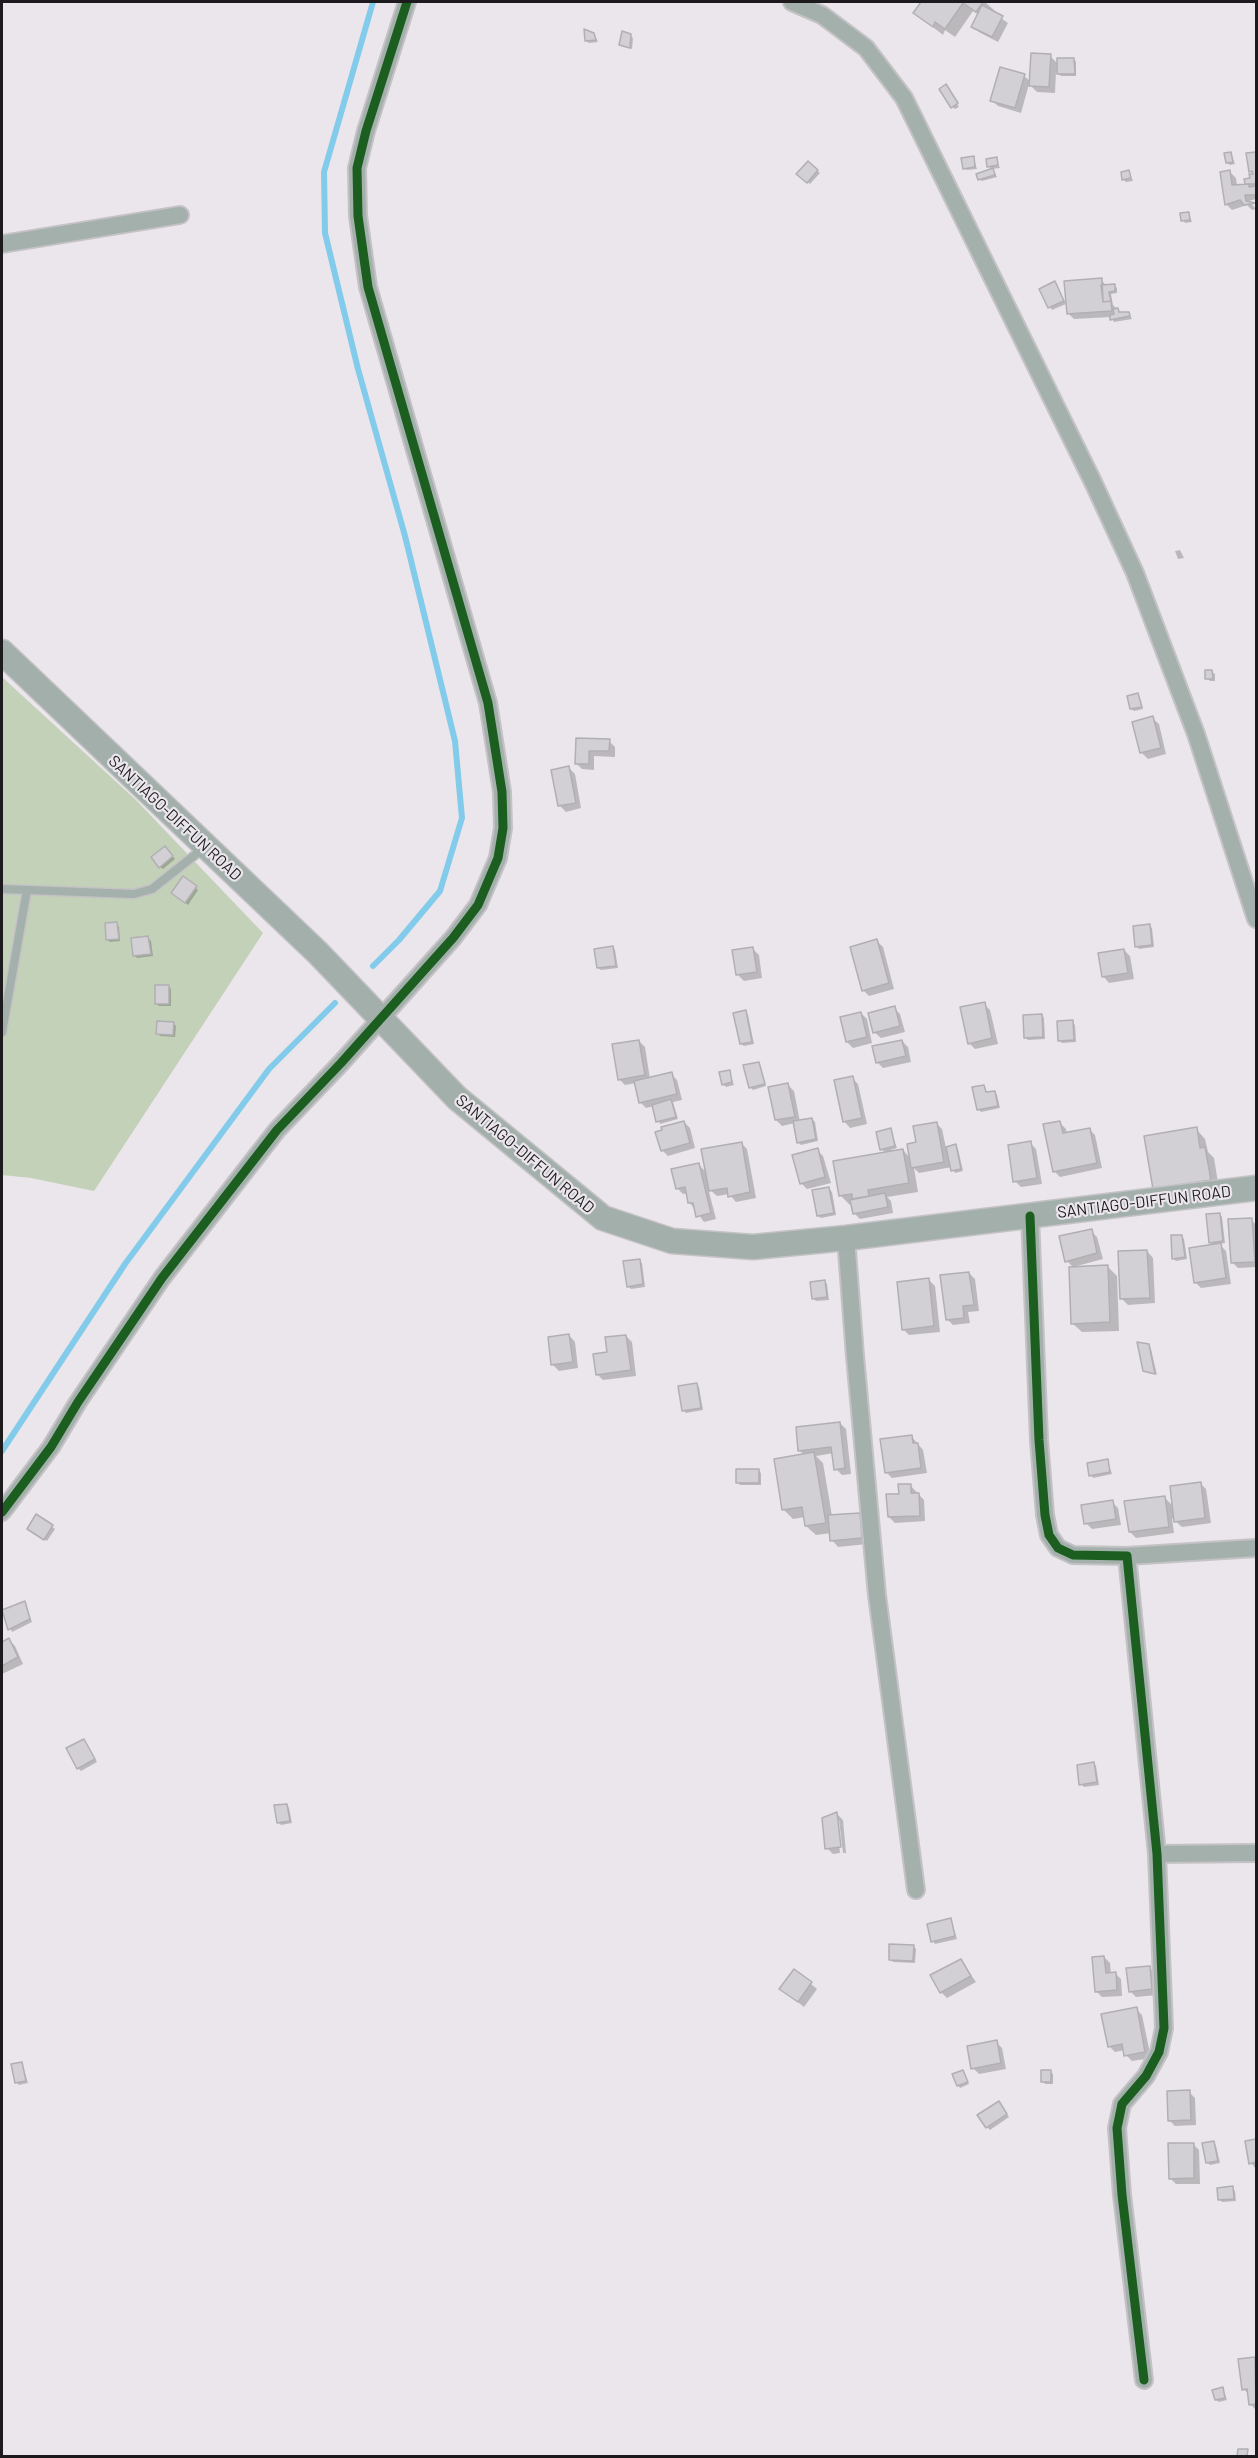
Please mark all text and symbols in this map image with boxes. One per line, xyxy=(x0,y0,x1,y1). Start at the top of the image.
street label: SANTIAGO-DIFFUN ROAD xyxy=(105,751,245,885)
street label: SANTIAGO-DIFFUN ROAD xyxy=(452,1091,598,1217)
street label: SANTIAGO-DIFFUN ROAD xyxy=(1056,1182,1232,1222)

